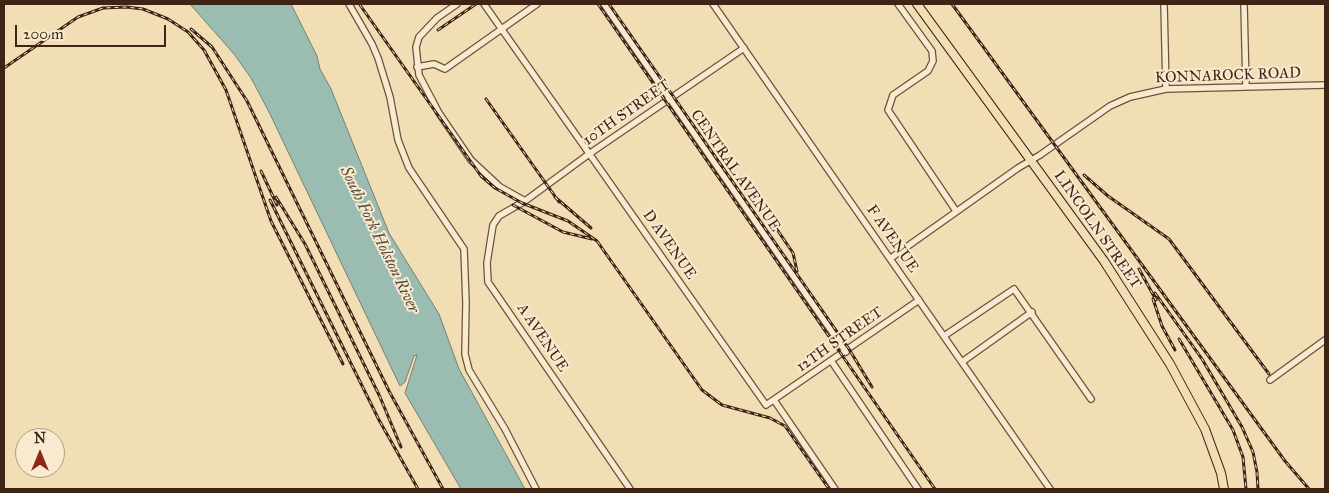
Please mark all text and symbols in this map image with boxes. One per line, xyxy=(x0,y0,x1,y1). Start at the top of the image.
scale bar xyxy=(18,15,169,47)
text: 200 m xyxy=(23,25,64,43)
street label: KONNAROCK ROAD xyxy=(1155,64,1301,88)
street label: 10TH STREET xyxy=(580,76,674,150)
street label: CENTRAL AVENUE xyxy=(686,107,784,235)
water label: South Fork Holston River xyxy=(335,164,423,316)
street label: LINCOLN STREET xyxy=(1050,168,1144,292)
street label: F AVENUE xyxy=(862,202,922,276)
street label: D AVENUE xyxy=(639,207,699,283)
street label: A AVENUE xyxy=(513,300,571,376)
street label: 12TH STREET xyxy=(793,304,887,376)
north arrow xyxy=(15,428,65,478)
text: N xyxy=(34,430,46,447)

